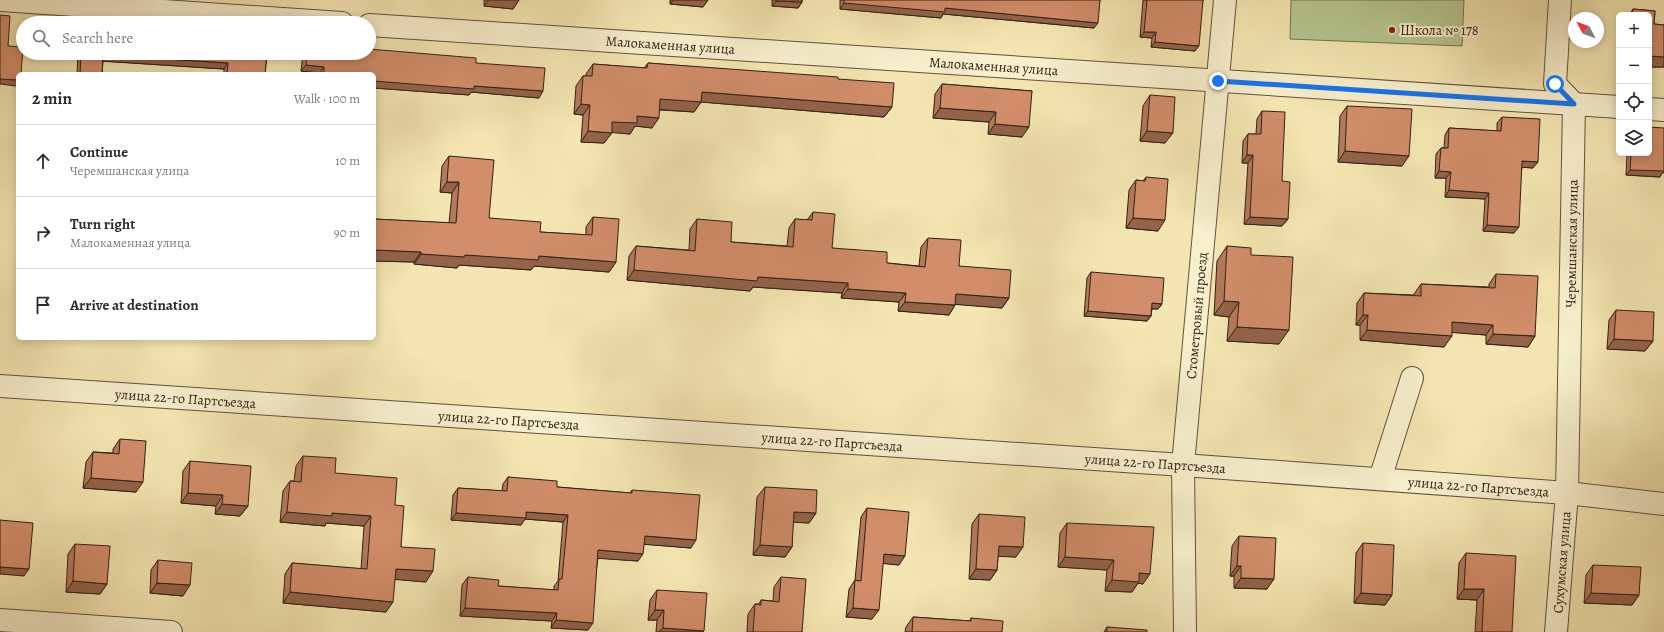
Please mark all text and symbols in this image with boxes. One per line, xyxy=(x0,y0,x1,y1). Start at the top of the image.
north arrow xyxy=(1568,12,1604,48)
map controls xyxy=(1616,12,1652,156)
button: + xyxy=(1616,12,1652,48)
search box xyxy=(16,16,376,60)
place label: Школа № 178 xyxy=(1400,21,1479,40)
marker: Школа № 178 xyxy=(1387,25,1397,35)
icon: search xyxy=(30,27,52,49)
text: Search here xyxy=(62,28,133,48)
street label: Малокаменная улица xyxy=(605,32,736,59)
button: − xyxy=(1616,48,1652,84)
street label: Малокаменная улица xyxy=(928,53,1059,80)
route end xyxy=(1209,72,1227,90)
route start xyxy=(1546,75,1564,93)
button: locate xyxy=(1616,84,1652,120)
text: 2 min xyxy=(32,87,72,110)
text: Walk · 100 m xyxy=(294,90,360,107)
button: layers xyxy=(1616,120,1652,156)
text: Continue xyxy=(70,142,128,162)
icon: ahead xyxy=(32,150,54,172)
text: 10 m xyxy=(335,152,360,169)
text: Черемшанская улица xyxy=(70,162,189,179)
street label: Черемшанская улица xyxy=(1561,178,1583,308)
text: Turn right xyxy=(70,214,135,234)
icon: right xyxy=(32,222,54,244)
text: 90 m xyxy=(334,224,360,241)
text: Малокаменная улица xyxy=(70,234,190,251)
street label: Стометровый проезд xyxy=(1182,251,1212,380)
icon: arrive xyxy=(32,294,54,316)
text: Arrive at destination xyxy=(70,295,199,315)
street label: улица 22-го Партсъезда xyxy=(113,385,257,413)
street label: улица 22-го Партсъезда xyxy=(437,406,581,435)
street label: улица 22-го Партсъезда xyxy=(760,428,904,456)
street label: улица 22-го Партсъезда xyxy=(1083,449,1227,478)
street label: улица 22-го Партсъезда xyxy=(1406,472,1550,502)
street label: Сухумская улица xyxy=(1549,510,1576,614)

